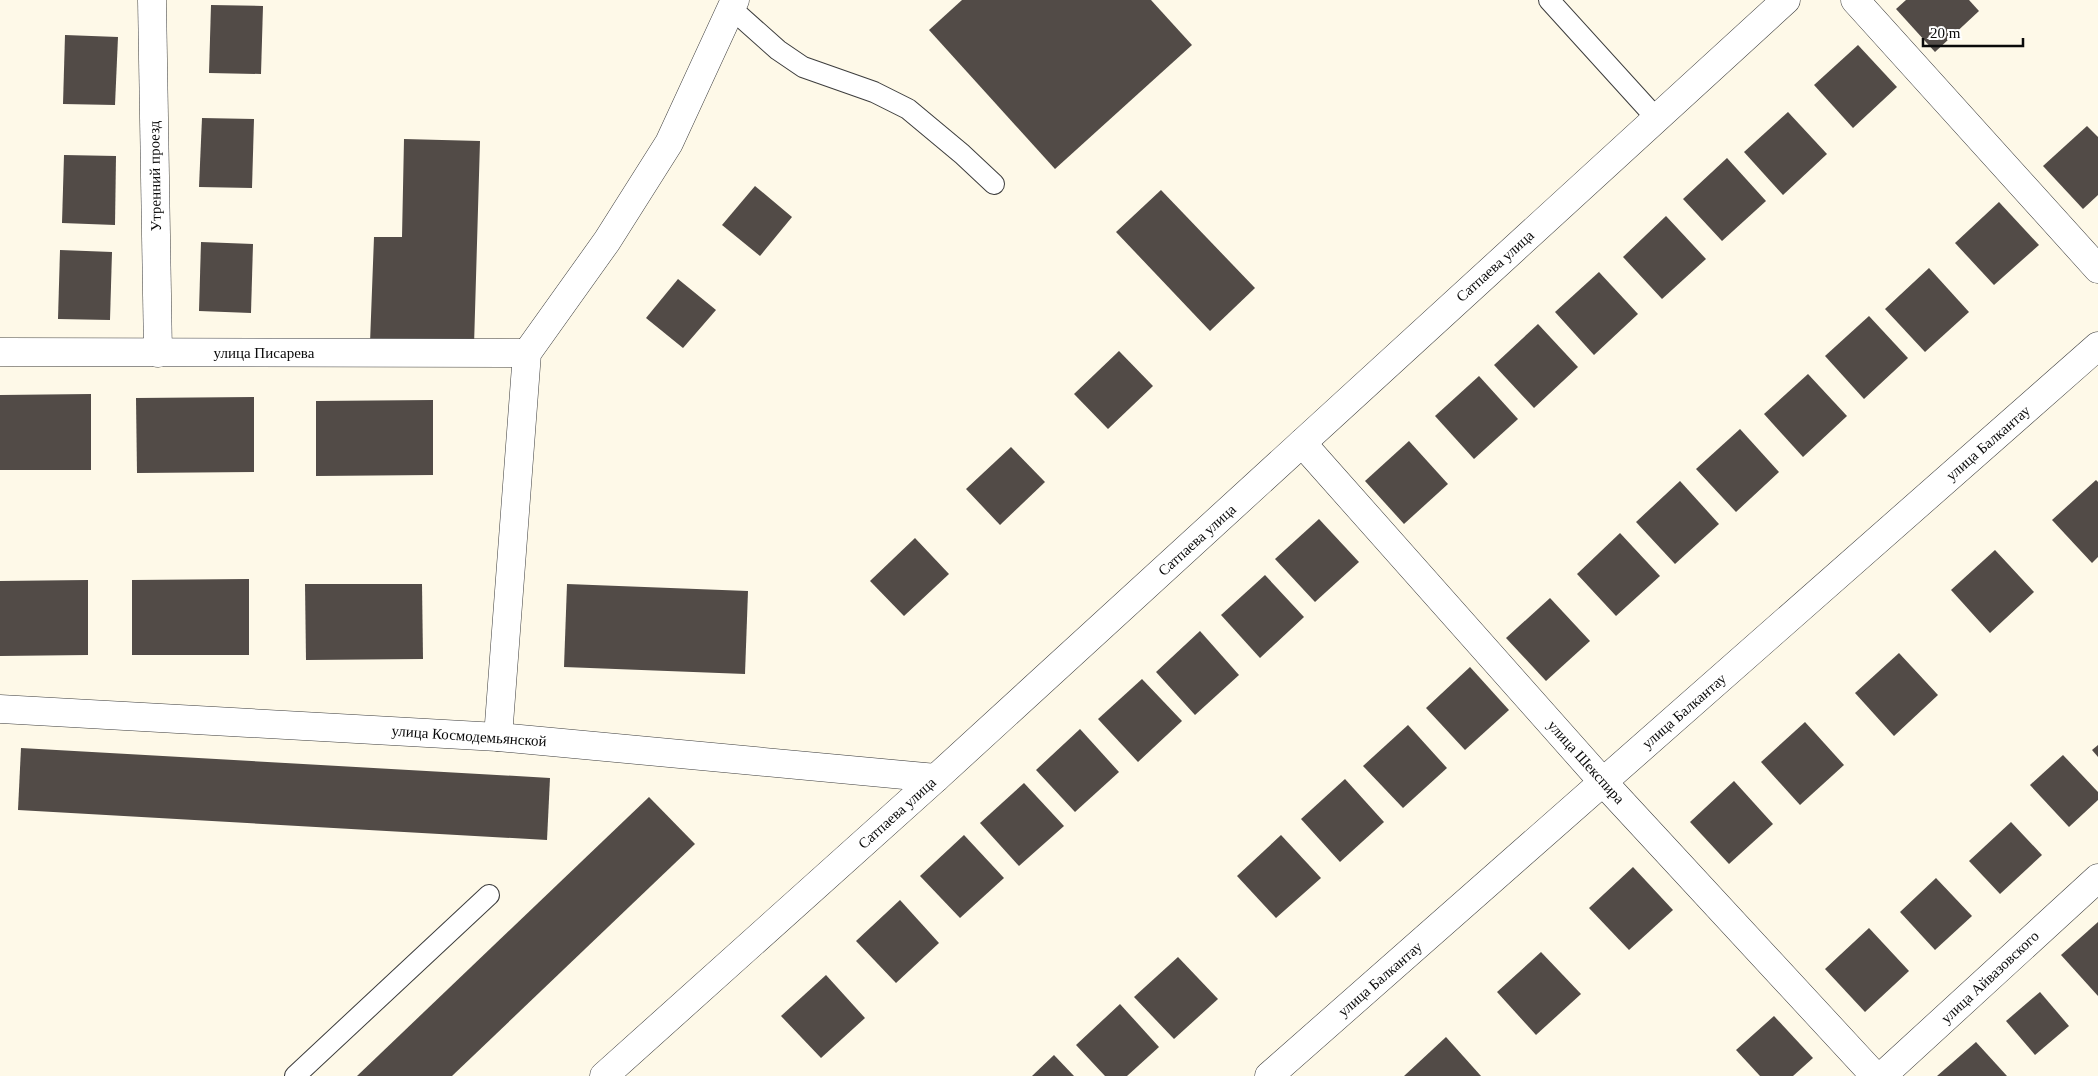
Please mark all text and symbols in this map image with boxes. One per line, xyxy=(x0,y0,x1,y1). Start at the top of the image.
scale bar xyxy=(1923,15,2023,47)
text: 20 m xyxy=(1930,25,1961,41)
street label: Утренний проезд xyxy=(146,120,164,231)
street label: Сатпаева улица xyxy=(1453,227,1537,305)
street label: улица Писарева xyxy=(214,345,315,361)
street label: улица Балкантау xyxy=(1943,402,2033,484)
street label: Сатпаева улица xyxy=(1155,501,1239,579)
street label: улица Балкантау xyxy=(1639,670,1729,752)
street label: улица Шекспира xyxy=(1544,717,1628,807)
street label: улица Космодемьянской xyxy=(391,723,547,749)
street label: Сатпаева улица xyxy=(855,774,939,852)
street label: улица Айвазовского xyxy=(1938,928,2042,1026)
street label: улица Балкантау xyxy=(1335,938,1425,1020)

